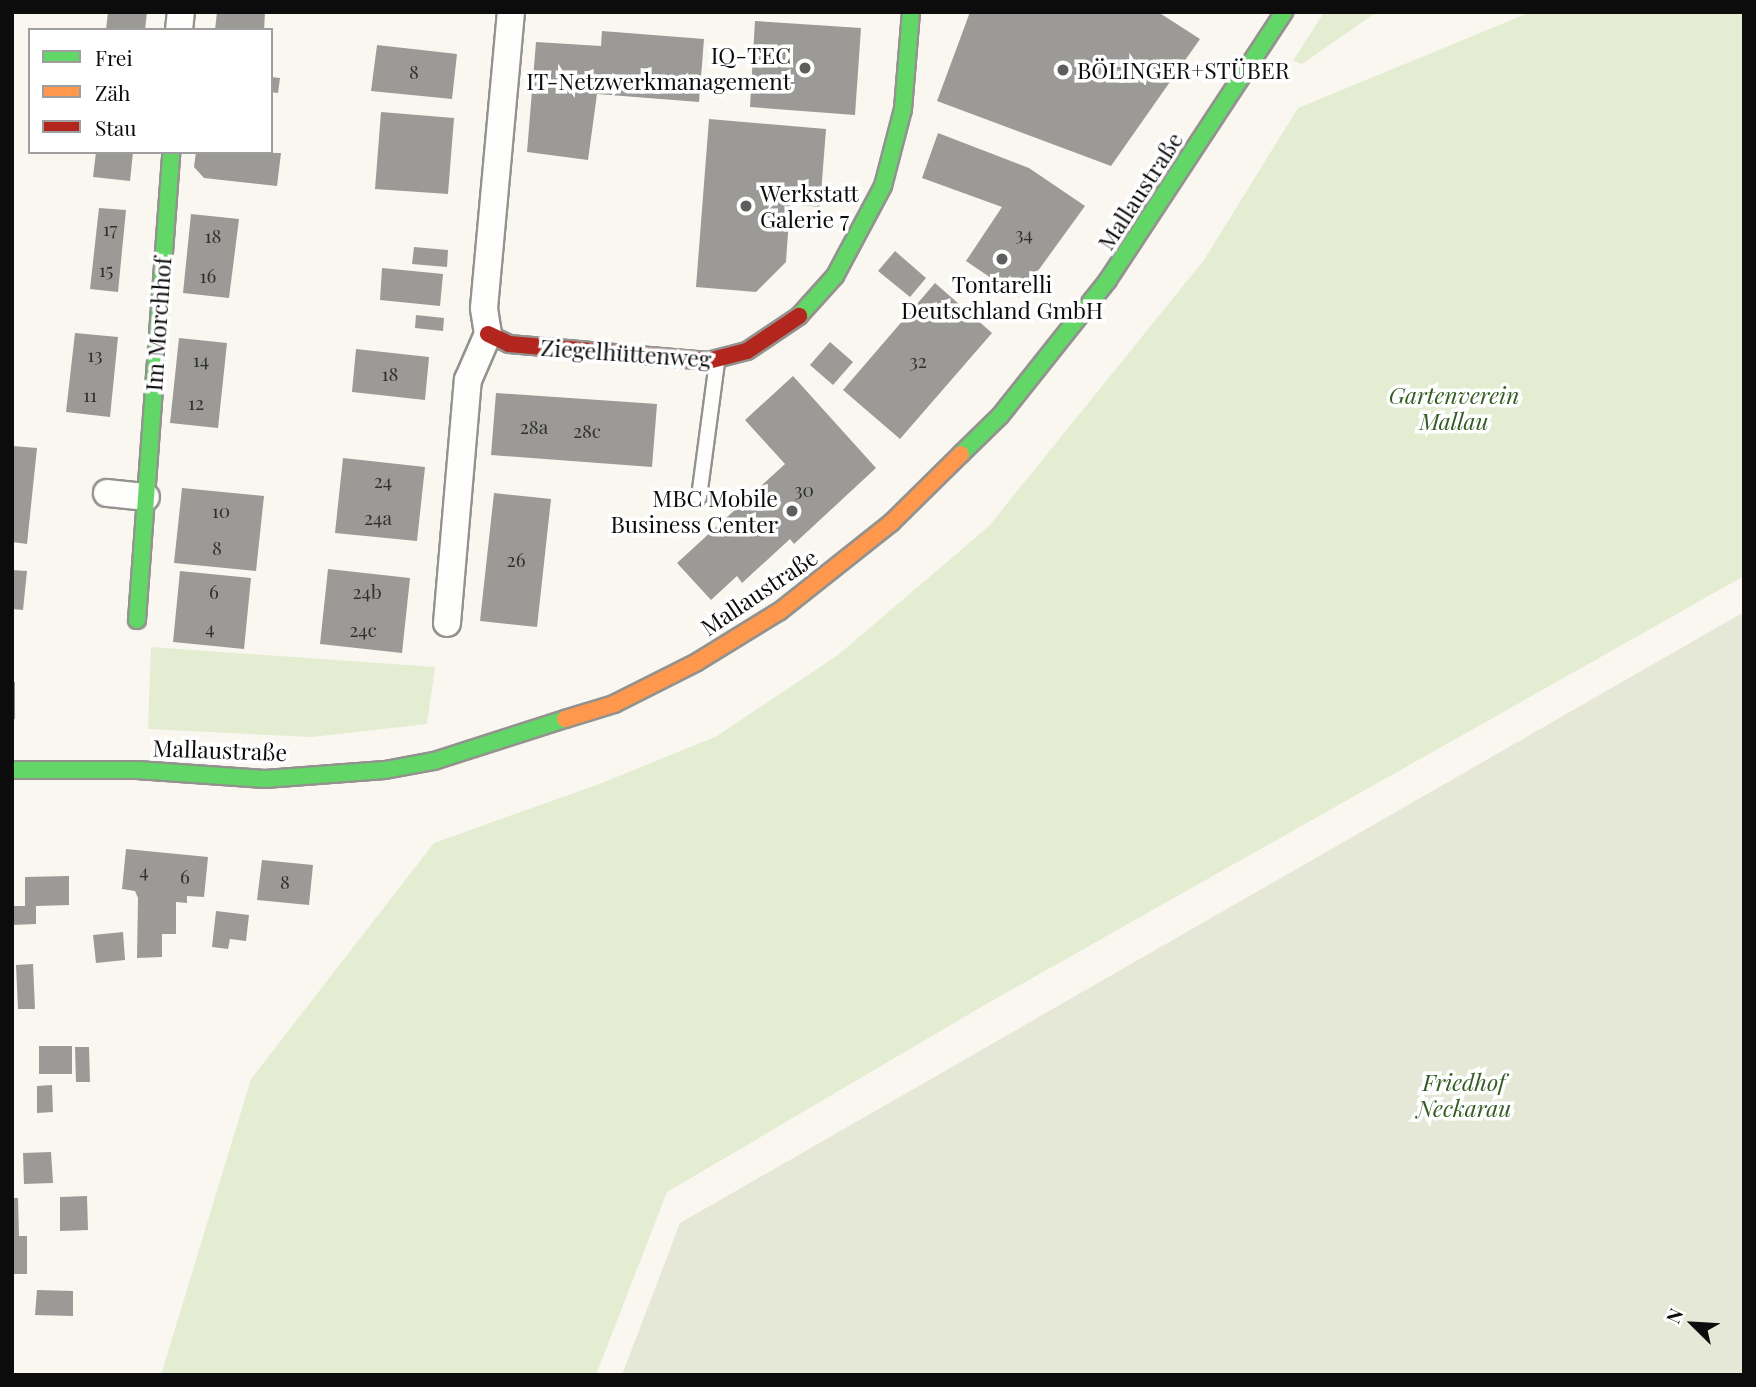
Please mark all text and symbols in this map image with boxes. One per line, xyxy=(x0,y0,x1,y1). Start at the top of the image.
legend xyxy=(28,28,273,154)
place label: IQ-TEC IT-Netzwerkmanagement xyxy=(526,41,791,95)
text: Frei xyxy=(95,43,133,71)
place label: BÖLINGER+STÜBER xyxy=(1077,56,1290,84)
marker: IQ-TEC IT-Netzwerkmanagement xyxy=(797,60,813,76)
house number: 8 xyxy=(409,61,419,83)
marker: BÖLINGER+STÜBER xyxy=(1055,62,1071,78)
text: Zäh xyxy=(95,78,130,106)
text: Stau xyxy=(95,113,136,141)
street label: Mallaustraße xyxy=(1092,127,1188,255)
place label: Werkstatt Galerie 7 xyxy=(760,179,859,233)
marker: Werkstatt Galerie 7 xyxy=(738,198,754,214)
house number: 17 xyxy=(103,218,117,240)
house number: 34 xyxy=(1015,223,1033,245)
house number: 18 xyxy=(205,225,221,247)
marker: Tontarelli Deutschland GmbH xyxy=(994,251,1010,267)
street label: Im Morchhof xyxy=(140,256,176,392)
house number: 15 xyxy=(99,259,113,281)
house number: 16 xyxy=(200,265,216,287)
place label: Tontarelli Deutschland GmbH xyxy=(901,270,1103,324)
street label: Ziegelhüttenweg xyxy=(540,333,712,373)
house number: 13 xyxy=(87,344,103,366)
house number: 14 xyxy=(193,349,209,371)
house number: 32 xyxy=(909,350,927,372)
house number: 18 xyxy=(382,363,398,385)
park label: Gartenverein Mallau xyxy=(1389,381,1519,435)
house number: 11 xyxy=(83,384,97,406)
house number: 12 xyxy=(188,392,204,414)
house number: 28a xyxy=(520,416,548,438)
house number: 28c xyxy=(573,420,601,442)
house number: 24 xyxy=(374,470,392,492)
house number: 30 xyxy=(794,479,814,501)
place label: MBC Mobile Business Center xyxy=(610,484,778,538)
house number: 10 xyxy=(212,500,230,522)
marker: MBC Mobile Business Center xyxy=(784,503,800,519)
house number: 24a xyxy=(364,507,392,529)
house number: 8 xyxy=(212,537,222,559)
street label: Mallaustraße xyxy=(696,543,822,641)
house number: 26 xyxy=(507,549,525,571)
house number: 6 xyxy=(209,581,219,603)
house number: 24b xyxy=(352,581,382,603)
house number: 4 xyxy=(205,617,215,639)
house number: 24c xyxy=(349,619,377,641)
street label: Mallaustraße xyxy=(152,734,288,766)
house number: 4 xyxy=(139,860,149,882)
house number: 6 xyxy=(180,866,190,888)
house number: 8 xyxy=(280,871,290,893)
park label: Friedhof Neckarau xyxy=(1417,1068,1511,1122)
north arrow xyxy=(1658,1289,1728,1359)
text: N xyxy=(1659,1304,1688,1327)

